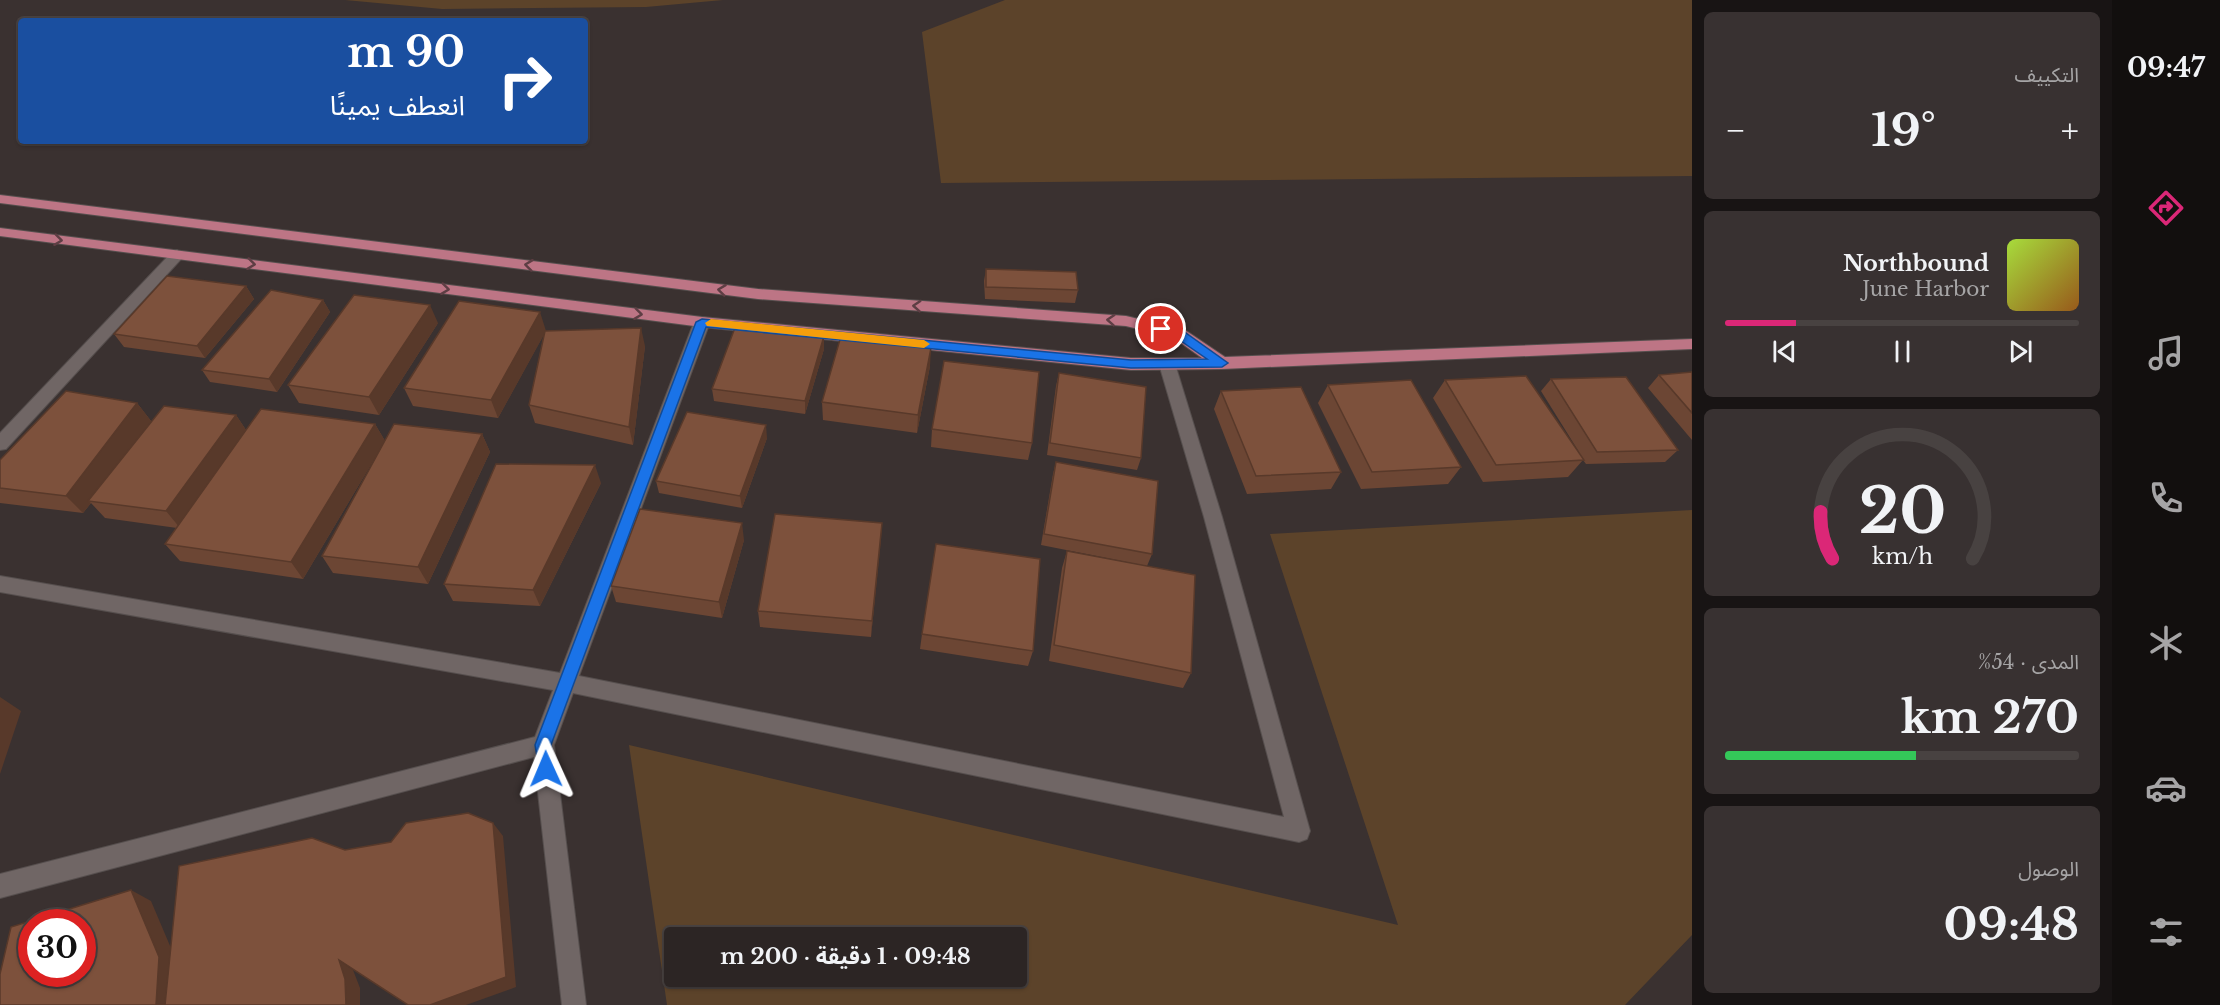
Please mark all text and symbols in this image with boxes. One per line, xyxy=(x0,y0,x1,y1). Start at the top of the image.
text: 90 m xyxy=(347,26,465,78)
icon: right xyxy=(486,42,564,120)
text: 09:47 xyxy=(2127,51,2205,84)
text: التكييف xyxy=(2015,63,2079,87)
text: انعطف يمينًا xyxy=(330,89,465,122)
text: 19° xyxy=(1871,102,1936,158)
text: − xyxy=(1725,110,1746,151)
text: + xyxy=(2061,110,2079,151)
icon: directions xyxy=(2145,187,2187,229)
one-way arrow xyxy=(53,233,63,245)
text: Northbound xyxy=(1843,250,1989,277)
one-way arrow xyxy=(247,258,256,270)
one-way arrow xyxy=(524,259,534,272)
text: June Harbor xyxy=(1862,277,1989,301)
one-way arrow xyxy=(440,283,449,295)
one-way arrow xyxy=(718,284,727,296)
one-way arrow xyxy=(912,300,921,313)
pin xyxy=(1135,303,1186,354)
one-way arrow xyxy=(634,308,643,320)
icon: arrive xyxy=(1144,312,1177,345)
one-way arrow xyxy=(1107,314,1116,327)
icon: music xyxy=(2145,332,2187,374)
icon: previous xyxy=(1768,335,1801,368)
icon: pause xyxy=(1886,335,1919,368)
icon: next xyxy=(2004,335,2037,368)
text: 20 xyxy=(1858,473,1946,551)
icon: phone xyxy=(2145,477,2187,519)
text: km/h xyxy=(1872,544,1933,571)
icon: climate xyxy=(2145,622,2187,664)
text: المدى · 54% xyxy=(1978,650,2079,674)
text: 270 km xyxy=(1901,689,2079,745)
position arrow xyxy=(514,737,578,801)
icon: car xyxy=(2145,767,2187,809)
text: الوصول xyxy=(2018,857,2079,881)
text: 09:48 xyxy=(1943,896,2079,952)
speed limit sign: 30 xyxy=(18,909,96,987)
icon: filters xyxy=(2145,911,2187,953)
text: 09:48 · 1 دقيقة · 200 m xyxy=(720,943,971,970)

